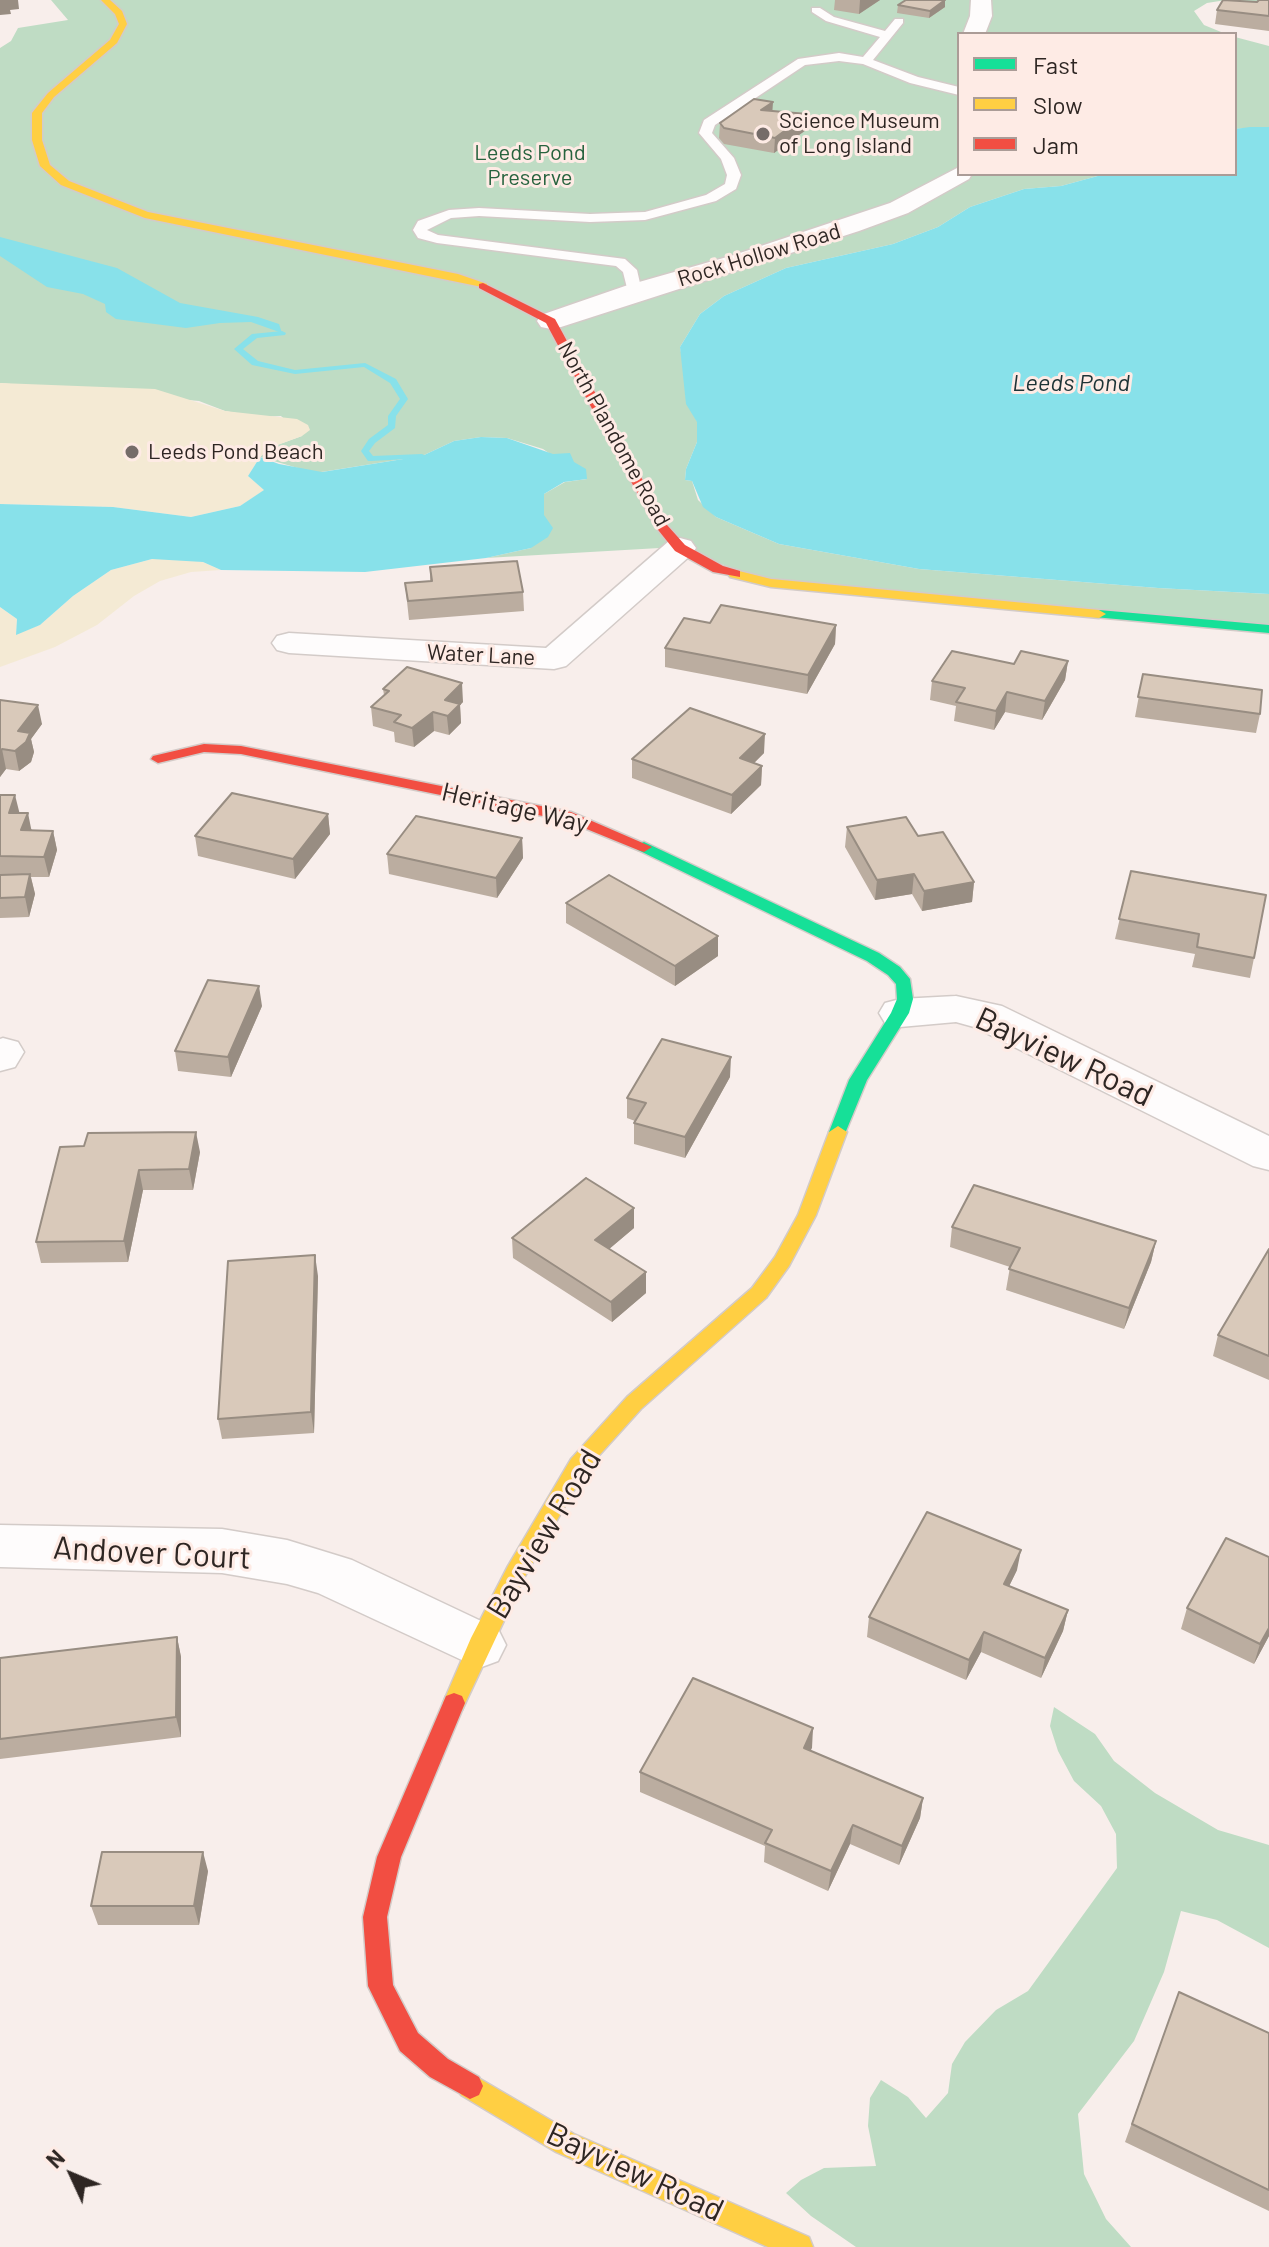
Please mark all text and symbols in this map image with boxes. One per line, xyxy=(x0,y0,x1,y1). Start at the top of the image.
legend xyxy=(957,32,1237,176)
text: Fast xyxy=(1033,50,1078,79)
text: Slow xyxy=(1033,90,1082,119)
place label: Science Museum of Long Island xyxy=(779,108,940,160)
marker: Science Museum of Long Island xyxy=(754,125,772,143)
text: Jam xyxy=(1033,130,1079,159)
park label: Leeds Pond Preserve xyxy=(474,140,586,192)
street label: Rock Hollow Road xyxy=(674,218,844,292)
street label: North Plandome Road xyxy=(552,337,676,531)
water label: Leeds Pond xyxy=(1012,369,1130,397)
place label: Leeds Pond Beach xyxy=(148,439,324,465)
marker: Leeds Pond Beach xyxy=(123,443,141,461)
street label: Water Lane xyxy=(426,639,536,671)
street label: Heritage Way xyxy=(439,776,591,840)
street label: Bayview Road xyxy=(969,999,1159,1115)
street label: Bayview Road xyxy=(478,1442,610,1626)
street label: Andover Court xyxy=(52,1529,252,1577)
street label: Bayview Road xyxy=(540,2114,730,2230)
north arrow xyxy=(32,2135,112,2215)
text: N xyxy=(40,2144,69,2173)

